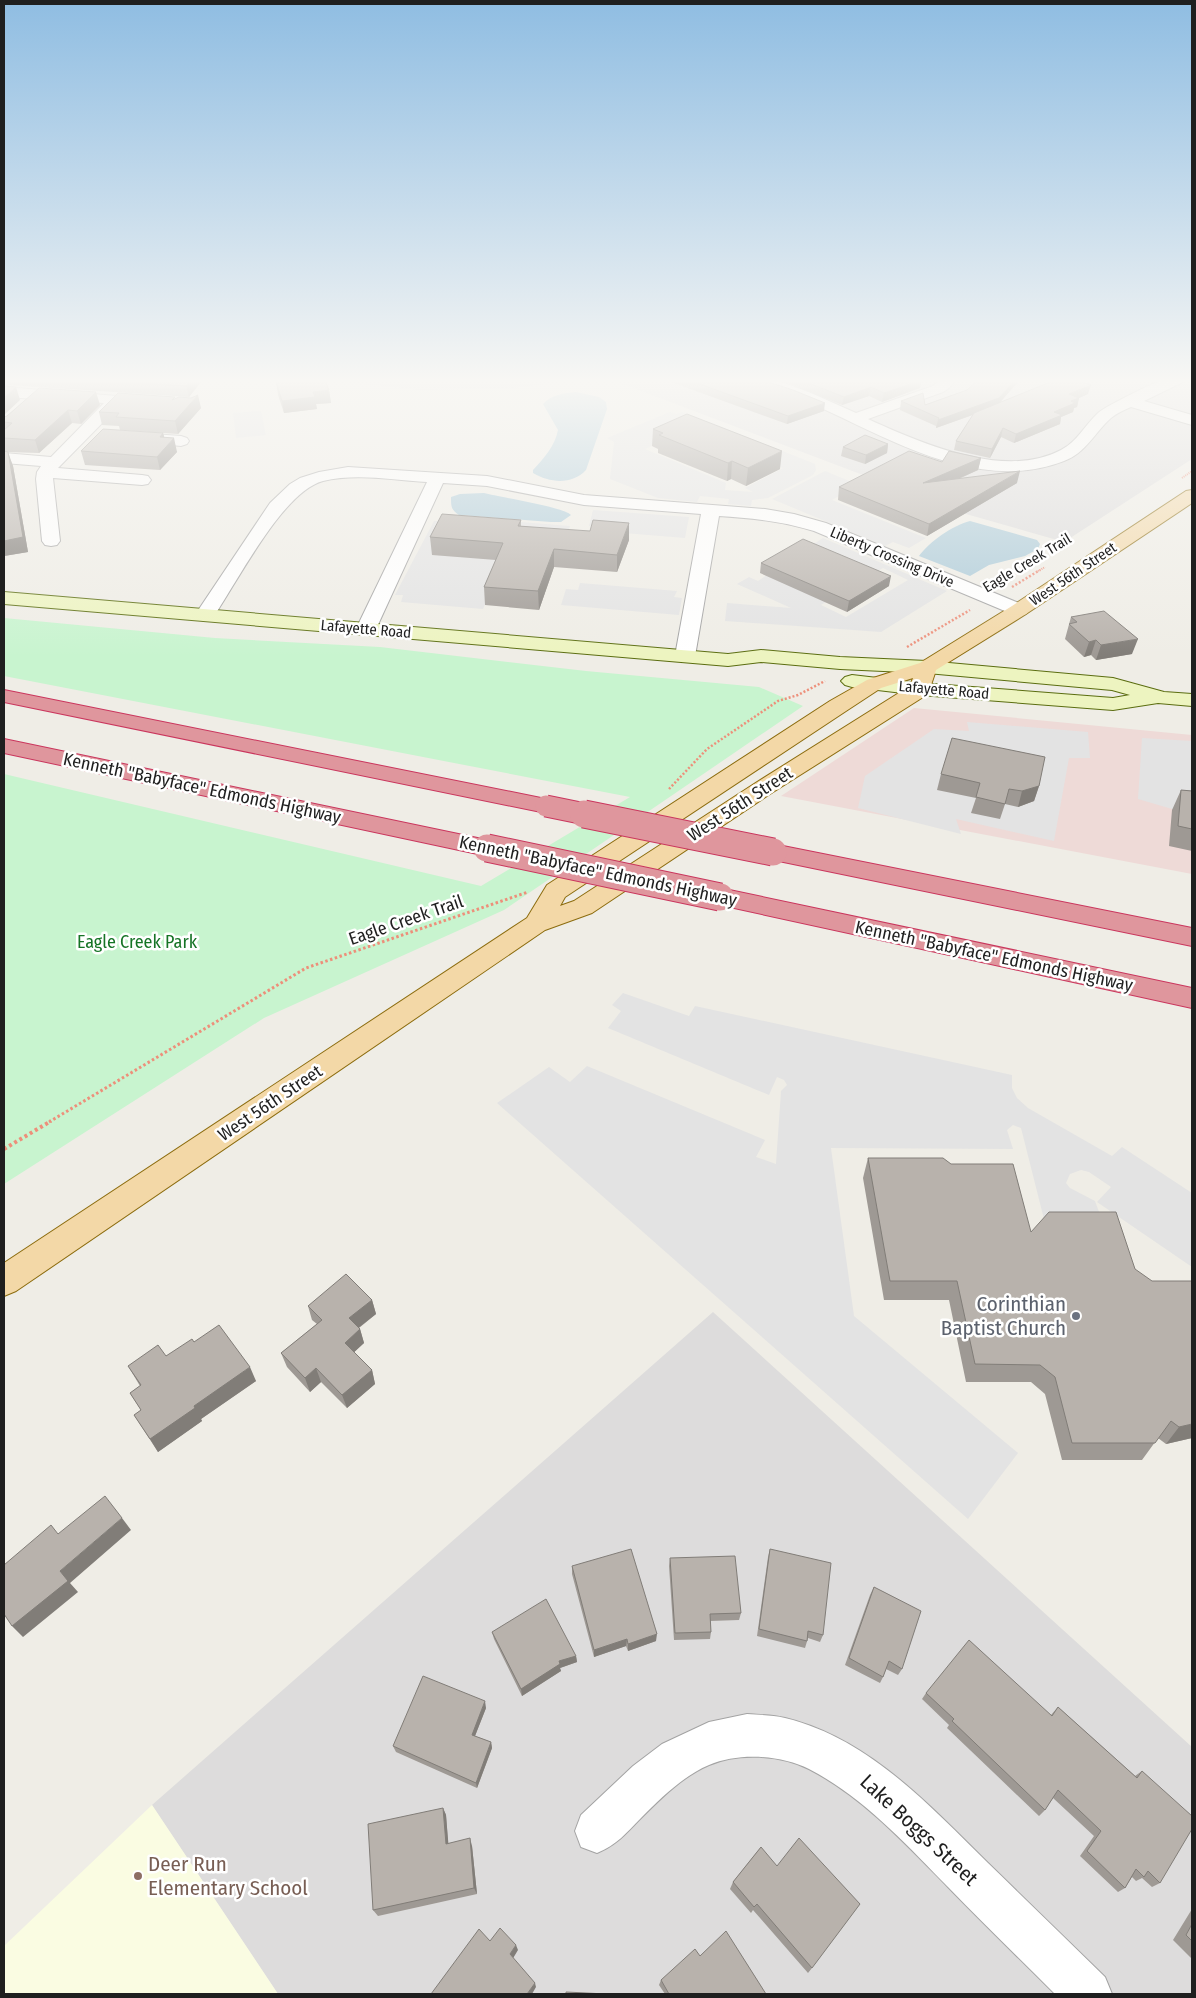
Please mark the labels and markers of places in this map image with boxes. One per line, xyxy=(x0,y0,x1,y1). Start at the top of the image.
place label: Corinthian Baptist Church xyxy=(941,1291,1066,1341)
marker: Corinthian Baptist Church xyxy=(1070,1310,1082,1322)
place label: Deer Run Elementary School xyxy=(148,1851,308,1901)
marker: Deer Run Elementary School xyxy=(132,1870,144,1882)

